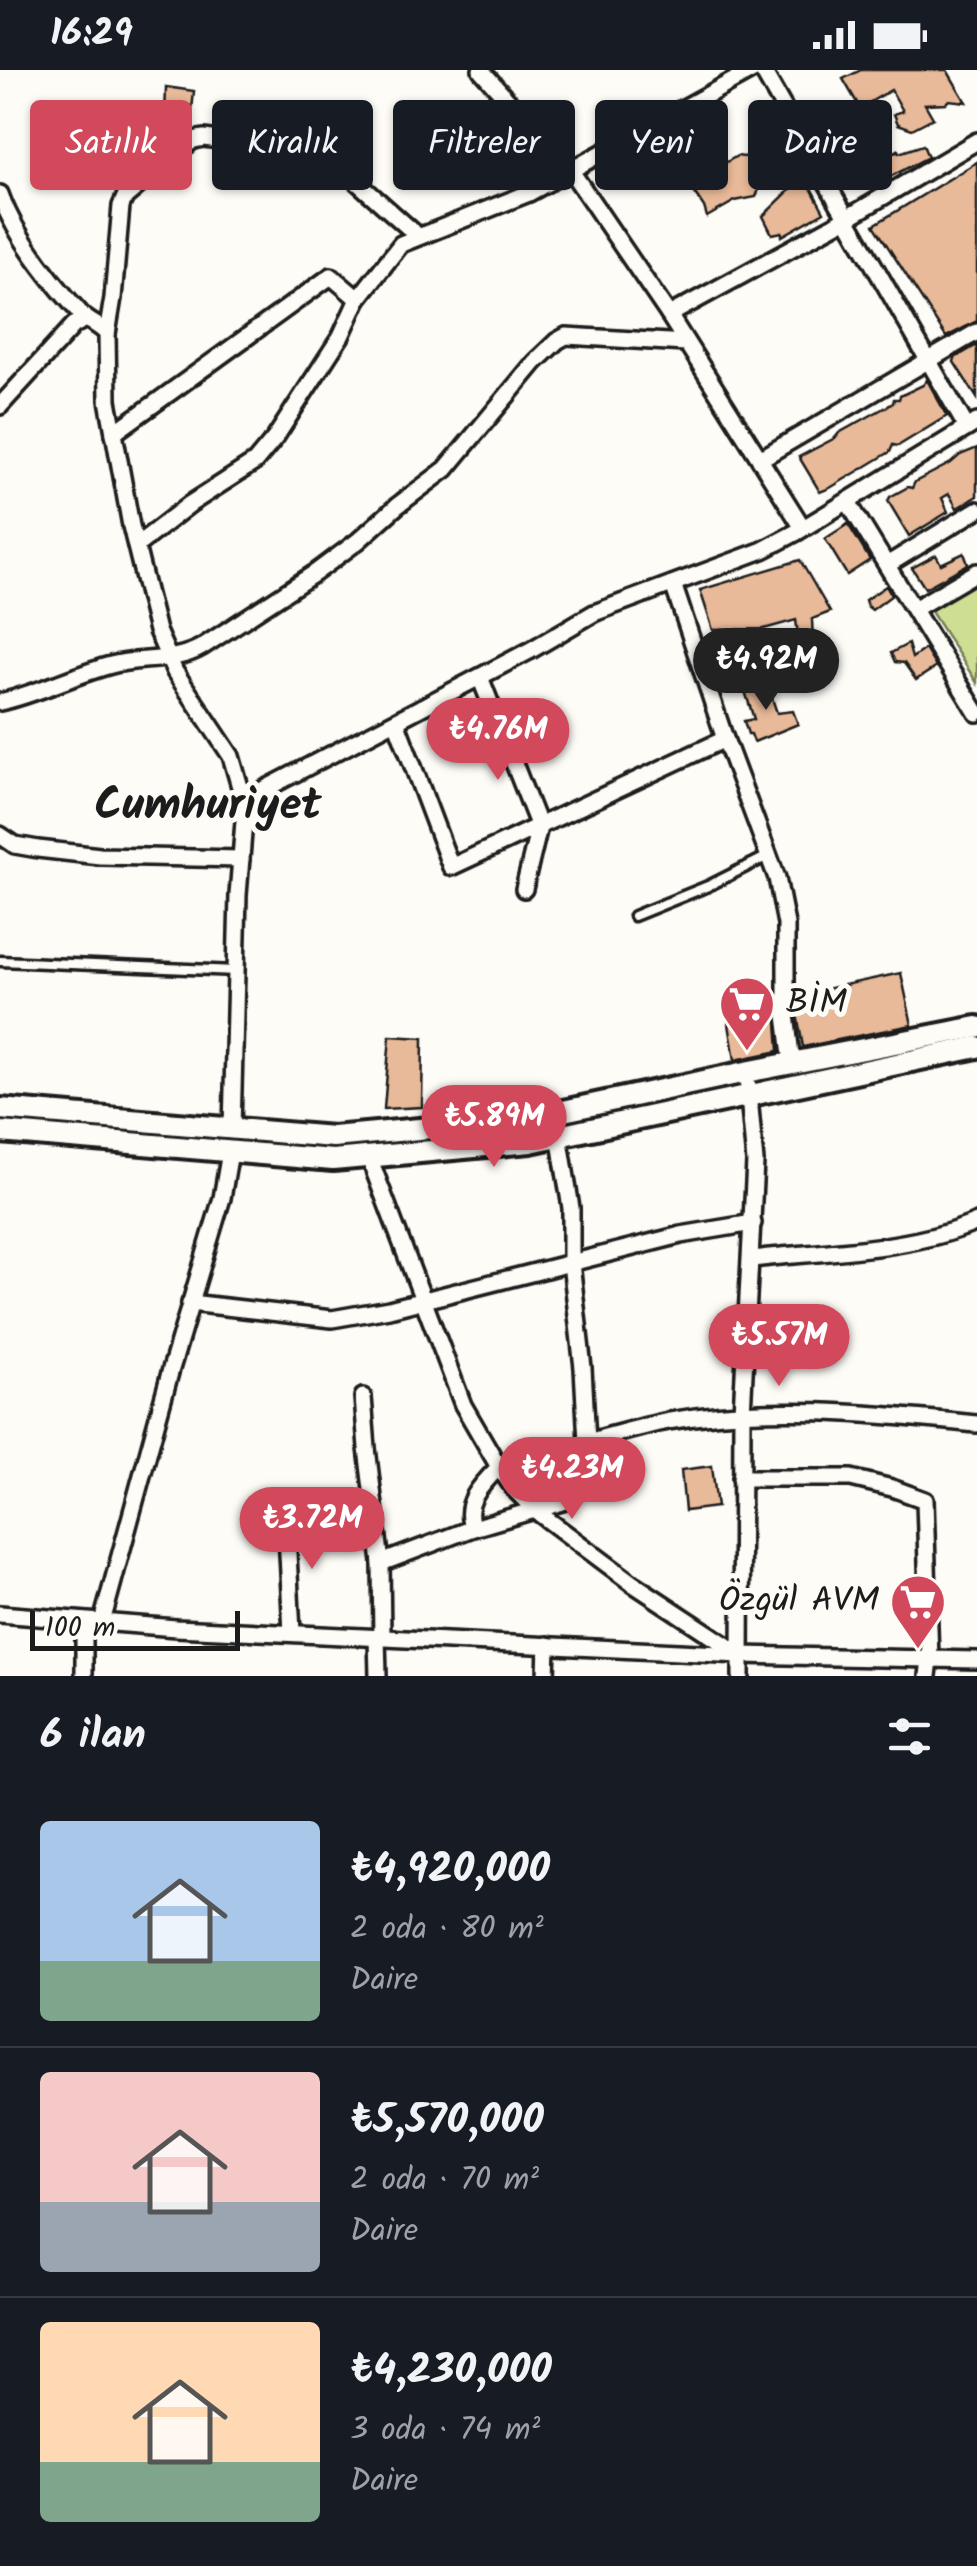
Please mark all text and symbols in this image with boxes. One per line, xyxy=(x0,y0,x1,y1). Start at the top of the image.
text: 16:29 xyxy=(50,5,133,65)
chip: Satılık xyxy=(30,100,192,190)
chip: Kiralık xyxy=(212,100,373,190)
chip: Filtreler xyxy=(393,100,575,190)
chip: Yeni xyxy=(595,100,728,190)
chip: Daire xyxy=(748,100,892,190)
pin: ₺4.92M xyxy=(685,628,847,713)
text: ₺4.92M xyxy=(715,635,817,686)
pin: ₺4.76M xyxy=(417,698,579,783)
text: ₺4.76M xyxy=(448,705,548,756)
district label: Cumhuriyet xyxy=(94,771,322,843)
supermarket icon: BİM xyxy=(717,974,777,1053)
place label: BİM xyxy=(786,976,847,1032)
pin: ₺5.89M xyxy=(413,1085,575,1170)
text: ₺5.89M xyxy=(444,1092,544,1143)
pin: ₺5.57M xyxy=(698,1304,860,1389)
text: ₺5.57M xyxy=(731,1311,827,1362)
pin: ₺4.23M xyxy=(491,1437,653,1522)
text: ₺4.23M xyxy=(520,1444,624,1495)
pin: ₺3.72M xyxy=(231,1487,393,1572)
text: ₺3.72M xyxy=(262,1494,362,1545)
supermarket icon: Özgül AVM xyxy=(888,1572,948,1651)
place label: Özgül AVM xyxy=(719,1574,879,1630)
scale bar xyxy=(30,1606,240,1651)
text: 100 m xyxy=(45,1606,115,1651)
text: 6 ilan xyxy=(40,1703,146,1770)
icon: filters xyxy=(882,1709,937,1764)
text: ₺4,920,000 xyxy=(350,1837,550,1904)
icon: home xyxy=(120,1861,240,1981)
text: 2 oda · 80 m² xyxy=(350,1904,544,1955)
text: Daire xyxy=(350,1955,418,2006)
text: ₺5,570,000 xyxy=(350,2088,544,2155)
icon: home xyxy=(120,2112,240,2232)
text: 2 oda · 70 m² xyxy=(350,2155,539,2206)
text: Daire xyxy=(350,2206,418,2257)
text: ₺4,230,000 xyxy=(350,2338,552,2405)
icon: home xyxy=(120,2362,240,2482)
text: 3 oda · 74 m² xyxy=(350,2405,540,2456)
text: Daire xyxy=(350,2456,418,2507)

